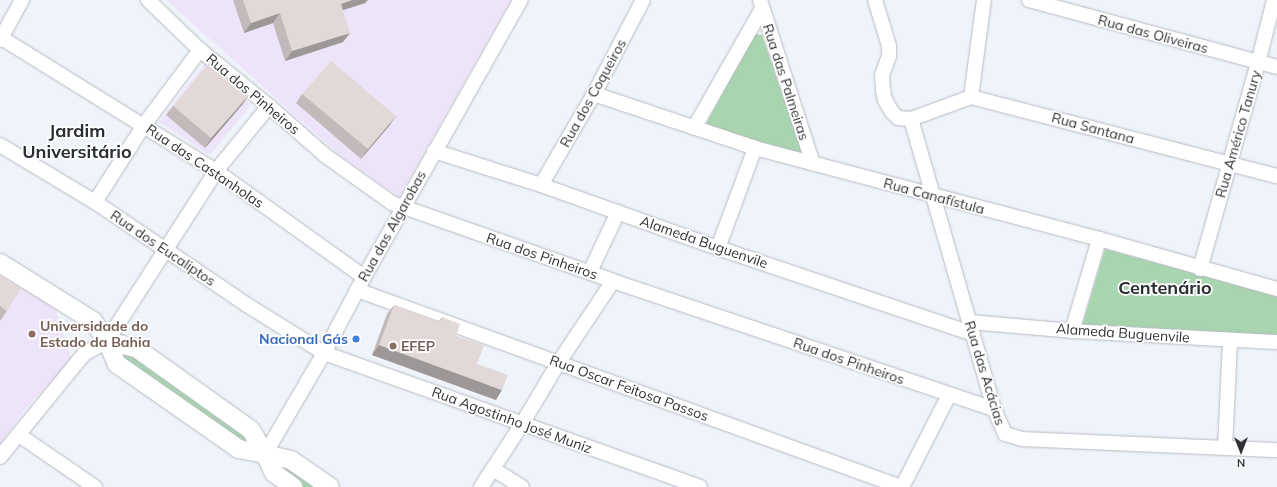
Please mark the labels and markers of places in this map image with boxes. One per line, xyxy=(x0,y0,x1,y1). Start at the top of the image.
place label: Universidade do Estado da Bahia xyxy=(40,318,150,350)
marker: Universidade do Estado da Bahia xyxy=(27,329,37,339)
place label: Nacional Gás xyxy=(259,331,348,347)
marker: Nacional Gás xyxy=(351,334,361,344)
place label: EFEP xyxy=(401,338,435,354)
marker: EFEP xyxy=(388,341,398,351)

